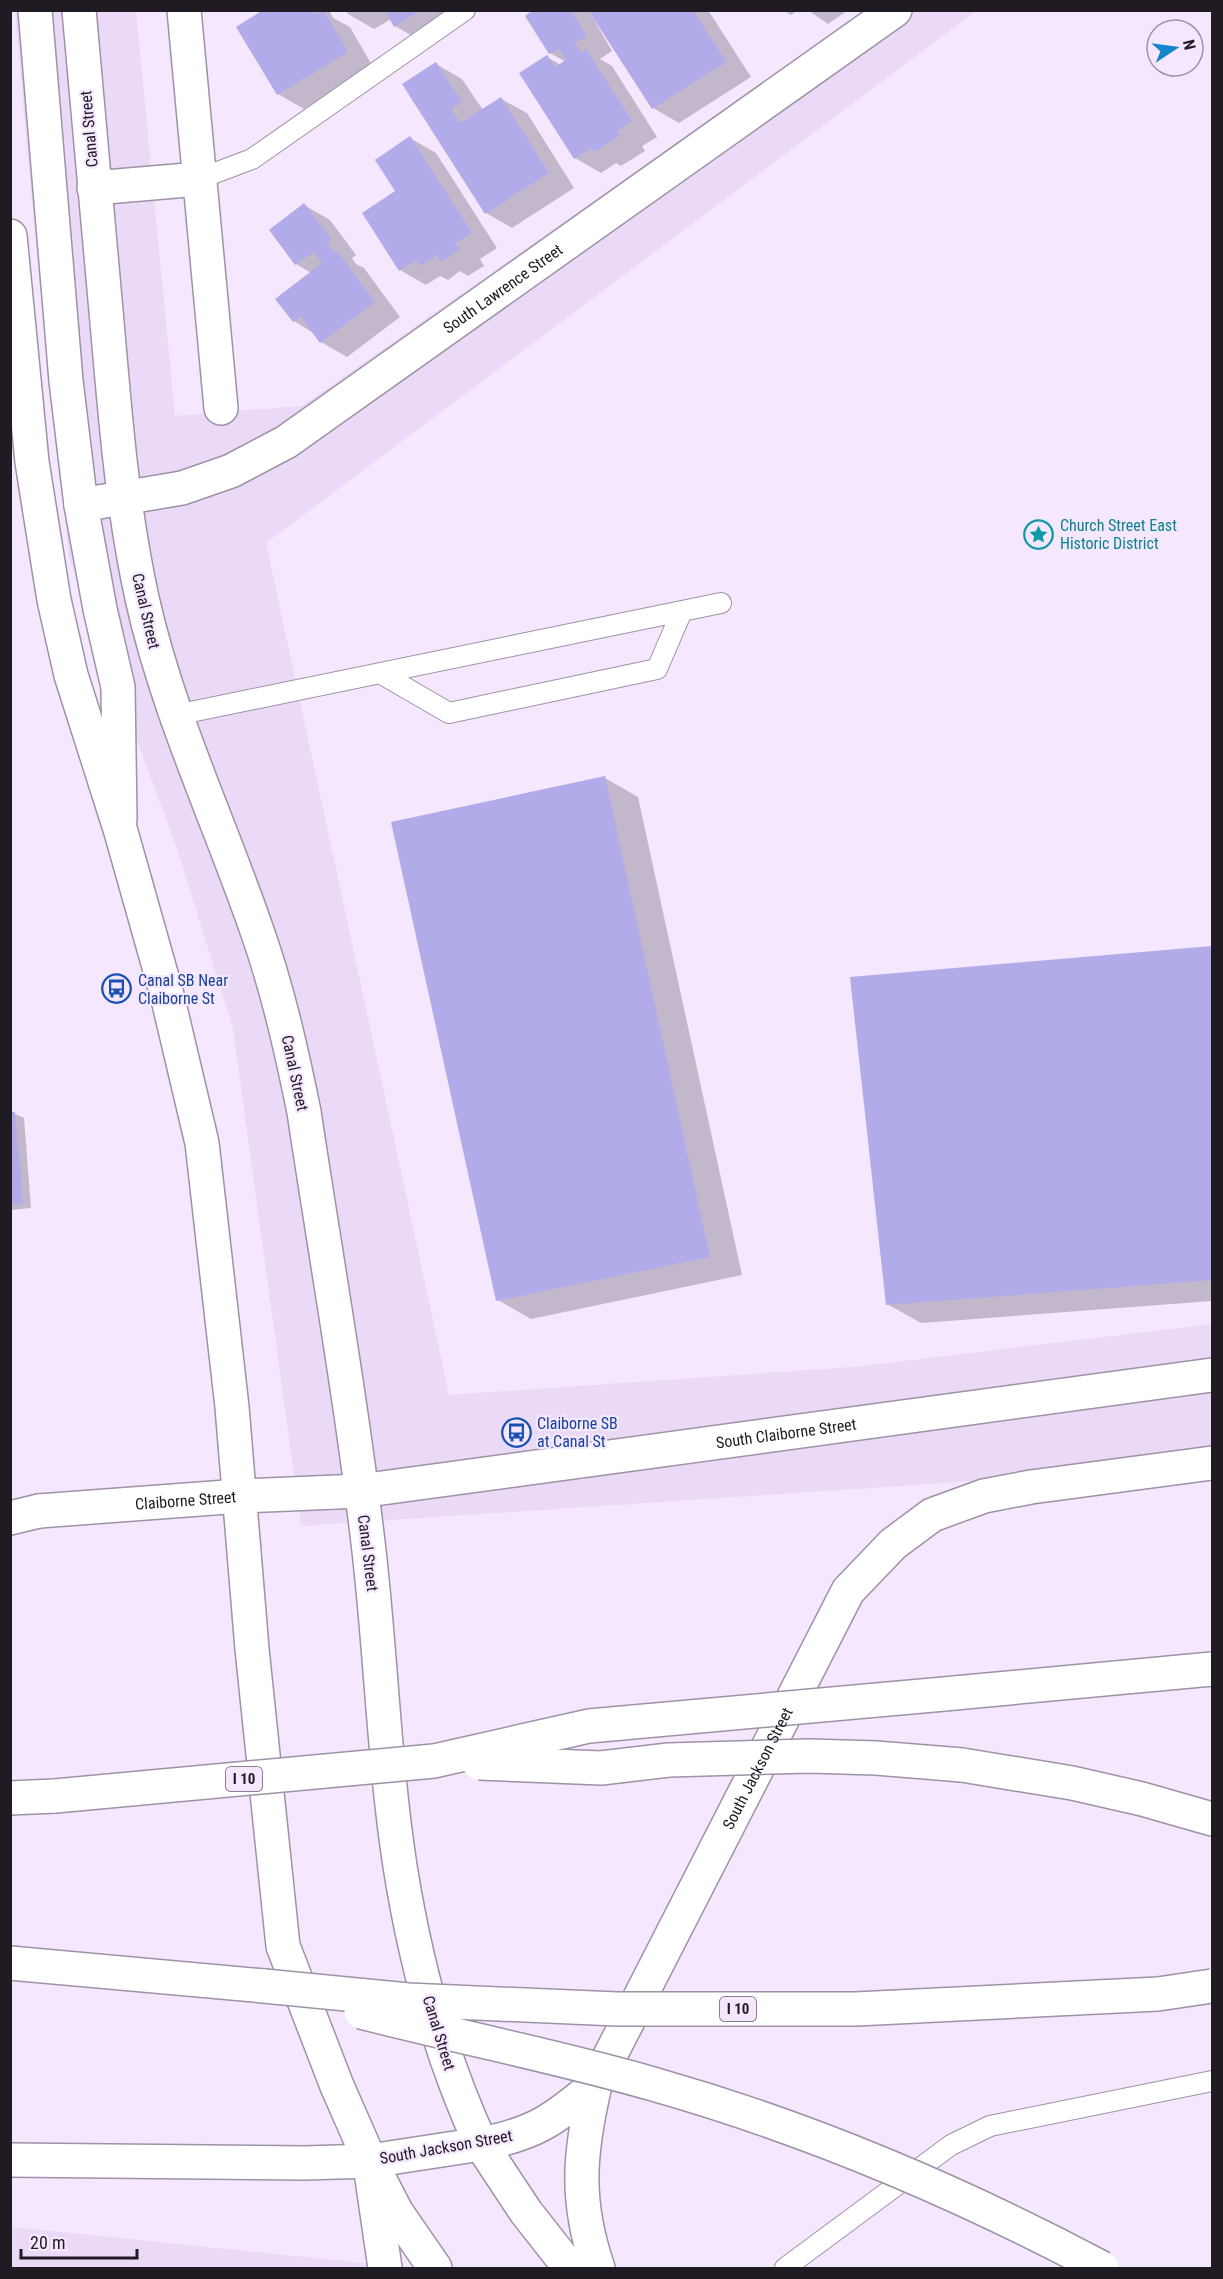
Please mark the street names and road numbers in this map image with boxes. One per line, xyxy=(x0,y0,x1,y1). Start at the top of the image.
street label: Canal Street xyxy=(76,90,102,168)
street label: South Lawrence Street xyxy=(439,239,566,337)
street label: Canal Street xyxy=(128,571,164,651)
street label: Canal Street xyxy=(278,1033,312,1113)
street label: South Claiborne Street xyxy=(715,1414,858,1452)
street label: Claiborne Street xyxy=(134,1487,237,1513)
street label: Canal Street xyxy=(354,1514,382,1593)
street label: South Jackson Street xyxy=(718,1704,796,1832)
road number: I 10 xyxy=(226,1767,262,1791)
street label: Canal Street xyxy=(419,1993,459,2073)
road number: I 10 xyxy=(720,1997,756,2021)
street label: South Jackson Street xyxy=(378,2126,514,2168)

